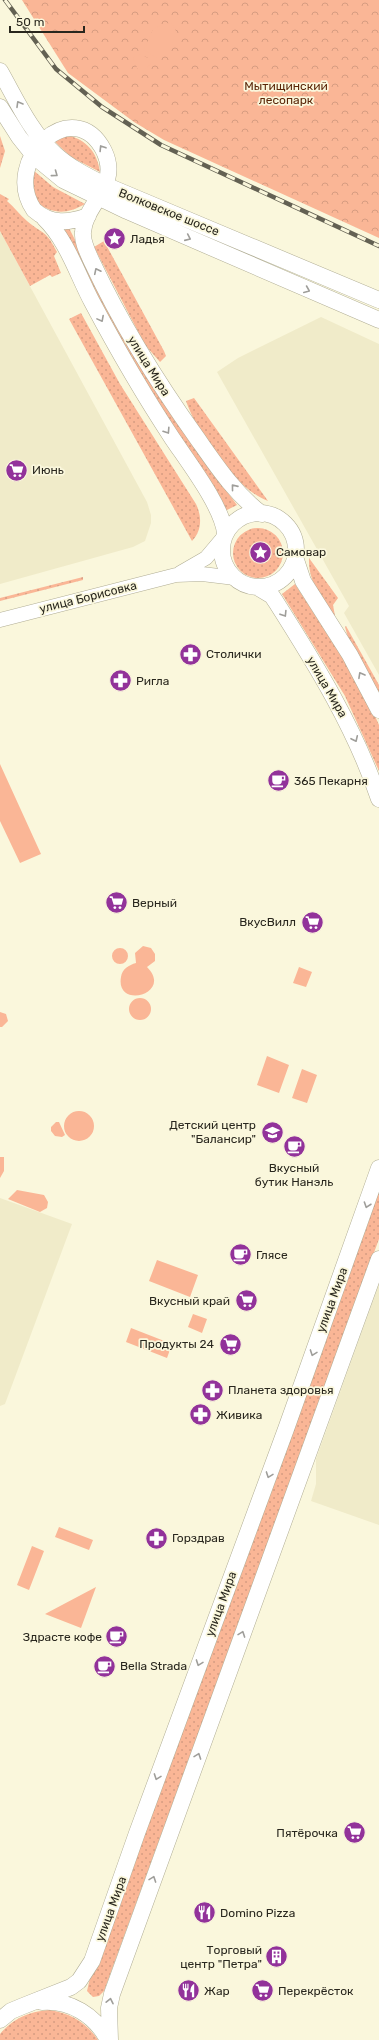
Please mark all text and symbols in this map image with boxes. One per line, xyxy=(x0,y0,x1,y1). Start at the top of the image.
scale bar xyxy=(10,8,84,34)
text: 50 m xyxy=(16,15,44,29)
park label: Мытищинский лесопарк xyxy=(244,79,328,107)
one-way arrow xyxy=(16,101,24,108)
one-way arrow xyxy=(99,146,106,153)
one-way arrow xyxy=(51,169,58,176)
street label: Волковское шоссе xyxy=(117,185,222,239)
place icon: Ладья xyxy=(102,226,128,252)
place label: Ладья xyxy=(130,232,165,246)
one-way arrow xyxy=(184,233,191,241)
one-way arrow xyxy=(94,268,102,275)
one-way arrow xyxy=(303,285,311,293)
one-way arrow xyxy=(96,315,103,322)
street label: улица Мира xyxy=(125,333,173,399)
one-way arrow xyxy=(162,426,169,433)
supermarket icon: Июнь xyxy=(3,457,29,483)
place label: Июнь xyxy=(32,463,64,477)
one-way arrow xyxy=(231,484,238,491)
place icon: Самовар xyxy=(248,539,274,565)
place label: Самовар xyxy=(276,545,326,559)
street label: улица Борисовка xyxy=(38,578,138,616)
one-way arrow xyxy=(279,610,286,617)
pharmacy icon: Столички xyxy=(177,641,203,667)
place label: Столички xyxy=(206,647,262,661)
street label: улица Мира xyxy=(304,654,350,720)
pharmacy icon: Ригла xyxy=(108,668,134,694)
one-way arrow xyxy=(358,672,366,679)
place label: Ригла xyxy=(136,674,169,688)
one-way arrow xyxy=(350,734,358,742)
cafe icon: 365 Пекарня xyxy=(266,768,292,794)
place label: 365 Пекарня xyxy=(294,774,368,788)
supermarket icon: Верный xyxy=(104,890,130,916)
place label: Верный xyxy=(132,896,177,910)
supermarket icon: ВкусВилл xyxy=(299,909,325,935)
place label: ВкусВилл xyxy=(239,915,296,929)
place label: Детский центр "Балансир" xyxy=(169,1118,256,1146)
school or university icon: Детский центр "Балансир" xyxy=(259,1119,285,1145)
cafe icon: Вкусный бутик Нанэль xyxy=(281,1134,307,1160)
place label: Вкусный бутик Нанэль xyxy=(255,1161,333,1189)
one-way arrow xyxy=(363,1201,371,1208)
cafe icon: Глясе xyxy=(227,1242,253,1268)
place label: Глясе xyxy=(256,1248,288,1262)
street label: улица Мира xyxy=(314,1266,350,1334)
supermarket icon: Вкусный край xyxy=(233,1288,259,1314)
place label: Вкусный край xyxy=(149,1294,230,1308)
supermarket icon: Продукты 24 xyxy=(217,1331,243,1357)
place label: Продукты 24 xyxy=(139,1337,215,1351)
one-way arrow xyxy=(309,1350,318,1357)
pharmacy icon: Планета здоровья xyxy=(200,1377,226,1403)
place label: Планета здоровья xyxy=(228,1383,333,1397)
pharmacy icon: Живика xyxy=(188,1402,214,1428)
place label: Живика xyxy=(216,1408,262,1422)
one-way arrow xyxy=(265,1472,273,1479)
pharmacy icon: Горздрав xyxy=(143,1525,169,1551)
place label: Горздрав xyxy=(172,1531,225,1545)
street label: улица Мира xyxy=(203,1570,239,1638)
cafe icon: Здрасте кофе xyxy=(104,1624,130,1650)
place label: Здрасте кофе xyxy=(23,1630,102,1644)
one-way arrow xyxy=(238,1631,246,1638)
cafe icon: Bella Strada xyxy=(91,1653,117,1679)
place label: Bella Strada xyxy=(120,1659,187,1673)
one-way arrow xyxy=(195,1659,204,1666)
one-way arrow xyxy=(193,1753,201,1760)
one-way arrow xyxy=(154,1773,162,1780)
supermarket icon: Пятёрочка xyxy=(341,1820,367,1846)
place label: Пятёрочка xyxy=(276,1826,338,1840)
street label: улица Мира xyxy=(93,1875,129,1943)
one-way arrow xyxy=(149,1875,157,1882)
restaurant icon: Domino Pizza xyxy=(191,1900,217,1926)
place label: Domino Pizza xyxy=(220,1906,295,1920)
place label: Торговый центр "Петра" xyxy=(180,1943,262,1971)
building icon: Торговый центр "Петра" xyxy=(264,1944,290,1970)
restaurant icon: Жар xyxy=(176,1978,202,2004)
supermarket icon: Перекрёсток xyxy=(250,1978,276,2004)
place label: Жар xyxy=(204,1984,230,1998)
place label: Перекрёсток xyxy=(278,1984,354,1998)
one-way arrow xyxy=(106,1998,114,2004)

